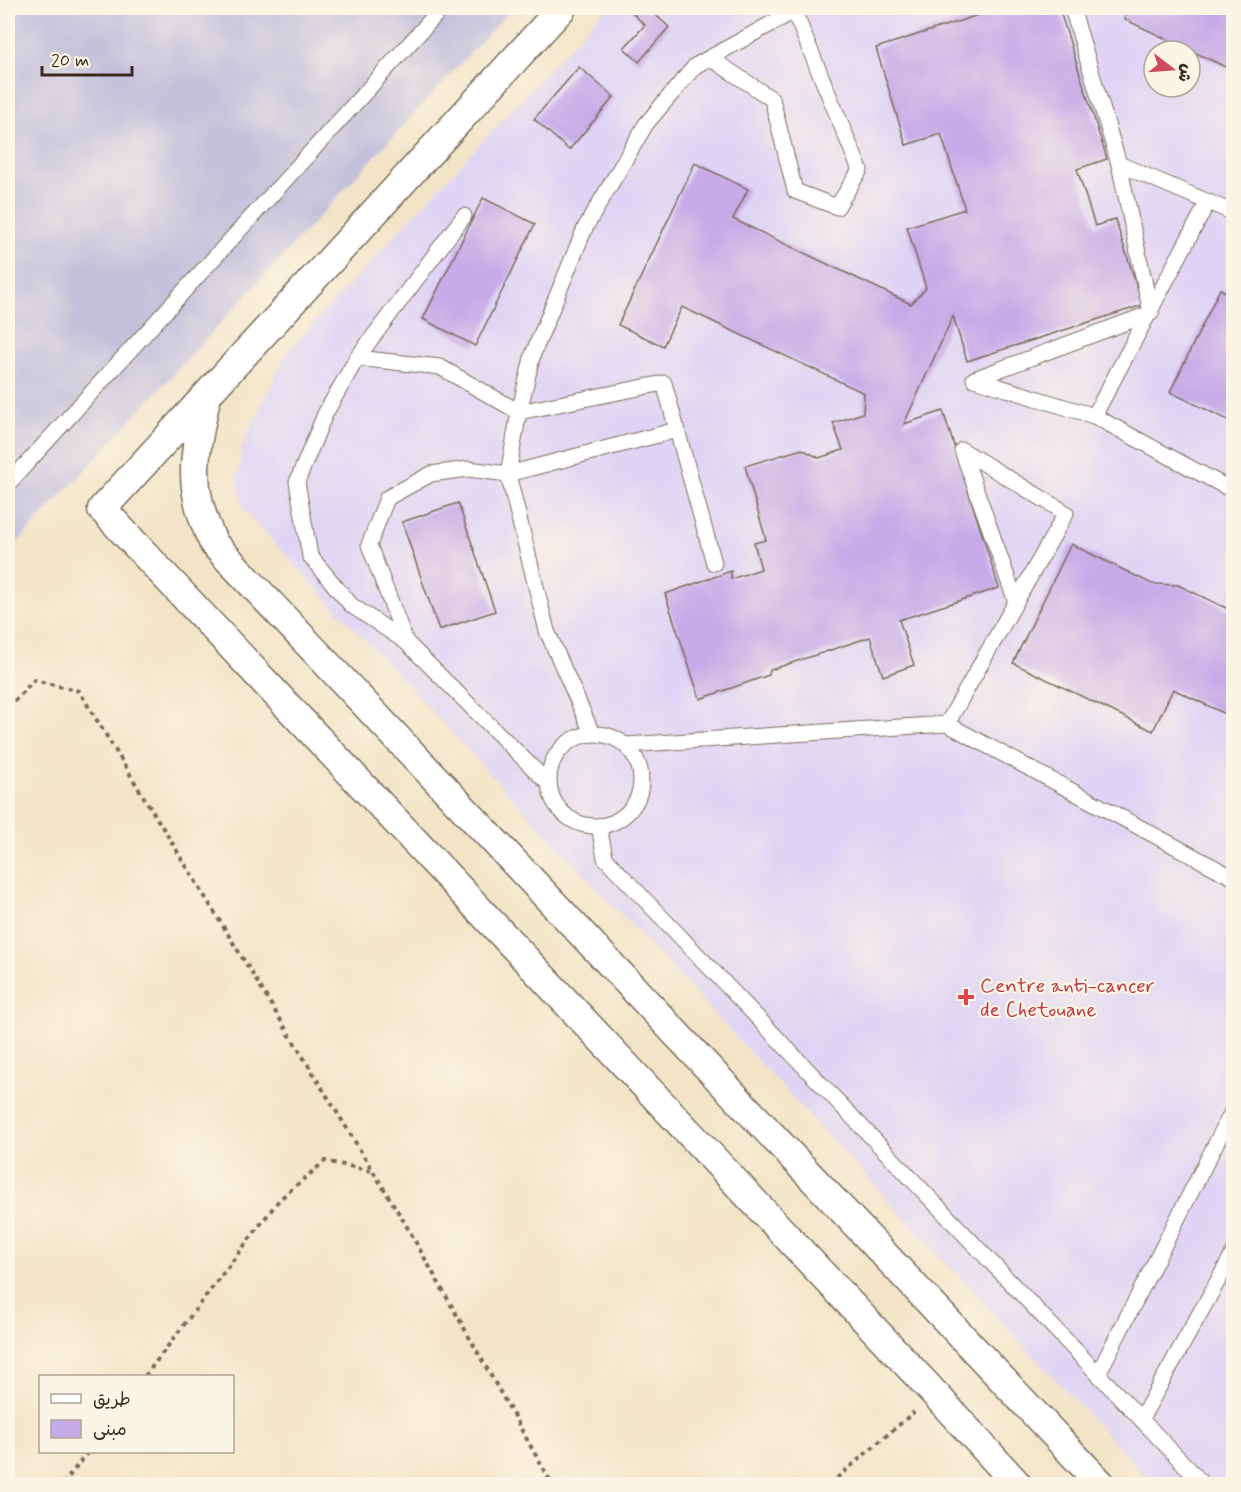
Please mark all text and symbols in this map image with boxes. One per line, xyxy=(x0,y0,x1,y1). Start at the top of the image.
scale bar xyxy=(42,39,132,77)
north arrow xyxy=(1142,39,1202,99)
text: 20 m xyxy=(51,49,89,73)
text: ش xyxy=(1172,61,1198,84)
place label: Centre anti-cancer de Chetouane xyxy=(980,972,1155,1024)
marker: Centre anti-cancer de Chetouane xyxy=(957,988,975,1006)
legend xyxy=(39,1375,234,1453)
text: طريق xyxy=(93,1388,131,1412)
text: مبنى xyxy=(93,1418,127,1442)

